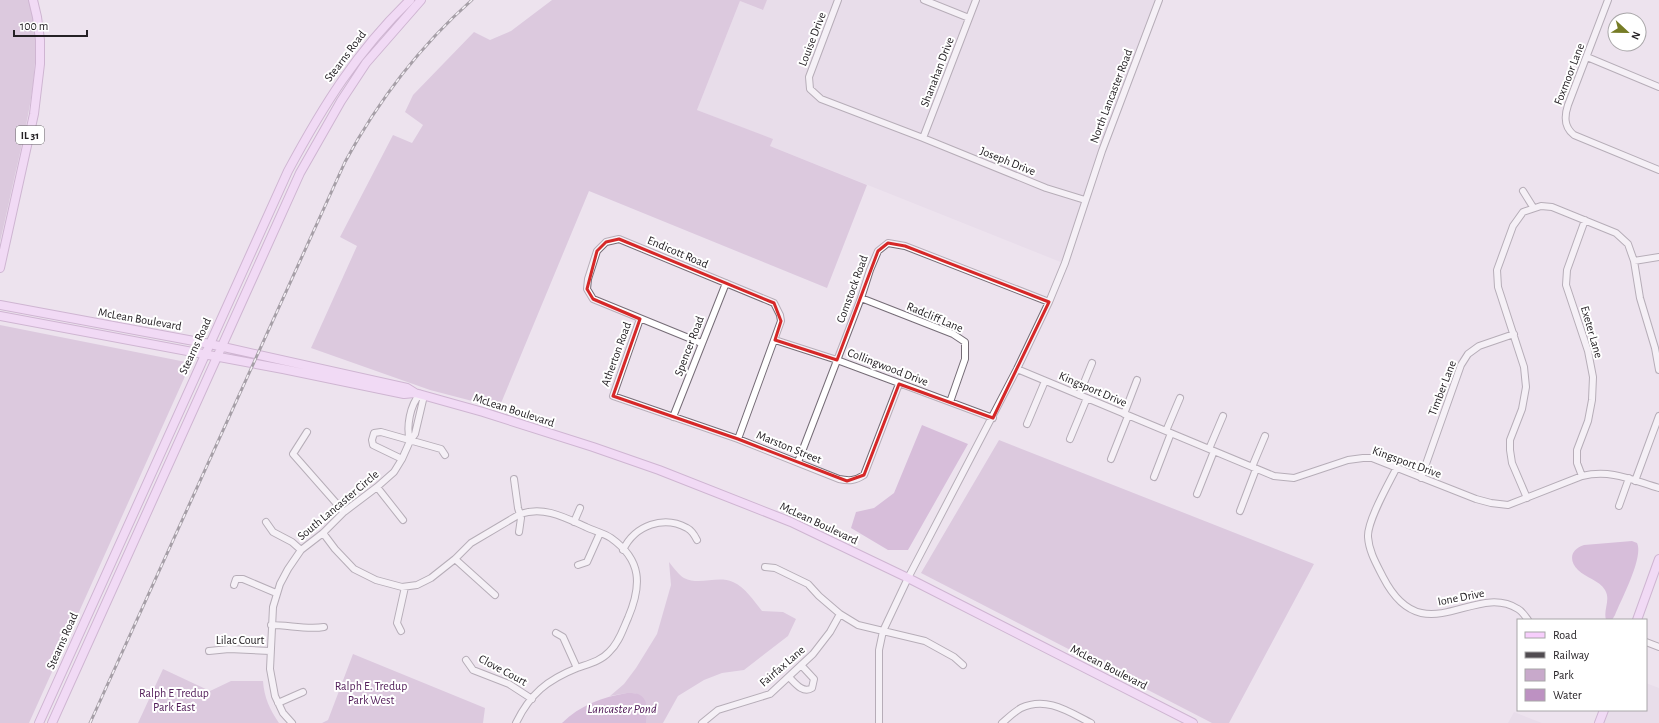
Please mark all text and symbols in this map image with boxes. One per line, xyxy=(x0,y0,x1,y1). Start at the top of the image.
street label: Louise Drive xyxy=(796,10,828,68)
scale bar xyxy=(14,12,87,38)
north arrow xyxy=(1607,12,1647,52)
text: 100 m xyxy=(20,20,48,32)
street label: Stearns Road xyxy=(322,28,368,84)
text: N xyxy=(1629,30,1642,41)
street label: Shanahan Drive xyxy=(918,35,956,109)
street label: Foxmoor Lane xyxy=(1552,42,1586,106)
street label: North Lancaster Road xyxy=(1088,47,1134,145)
road number: IL 31 xyxy=(16,126,44,144)
street label: Joseph Drive xyxy=(979,144,1037,178)
street label: Endicott Road xyxy=(646,234,710,270)
street label: Comstock Road xyxy=(834,253,870,325)
street label: Radcliff Lane xyxy=(905,300,965,334)
street label: Exeter Lane xyxy=(1579,305,1605,359)
street label: McLean Boulevard xyxy=(97,306,183,332)
street label: Spencer Road xyxy=(672,314,706,378)
street label: Stearns Road xyxy=(177,316,213,376)
street label: Atherton Road xyxy=(599,320,633,388)
street label: Collingwood Drive xyxy=(846,346,930,388)
street label: Timber Lane xyxy=(1426,359,1458,417)
street label: Kingsport Drive xyxy=(1057,369,1129,409)
street label: McLean Boulevard xyxy=(472,391,556,429)
street label: Marston Street xyxy=(755,429,823,466)
street label: Kingsport Drive xyxy=(1371,444,1443,480)
street label: South Lancaster Circle xyxy=(295,468,381,542)
street label: McLean Boulevard xyxy=(778,500,860,546)
street label: Ione Drive xyxy=(1437,587,1485,607)
street label: Stearns Road xyxy=(44,611,80,671)
legend xyxy=(1517,619,1647,711)
text: Road xyxy=(1553,629,1577,641)
street label: Lilac Court xyxy=(216,634,264,646)
street label: McLean Boulevard xyxy=(1069,642,1149,692)
street label: Fairfax Lane xyxy=(757,643,807,689)
text: Railway xyxy=(1553,649,1589,662)
street label: Clove Court xyxy=(477,652,529,688)
text: Park xyxy=(1553,669,1574,681)
park label: Ralph E. Tredup Park West xyxy=(335,680,407,706)
park label: Ralph E Tredup Park East xyxy=(139,687,209,713)
text: Water xyxy=(1553,689,1582,701)
water label: Lancaster Pond xyxy=(587,703,657,716)

